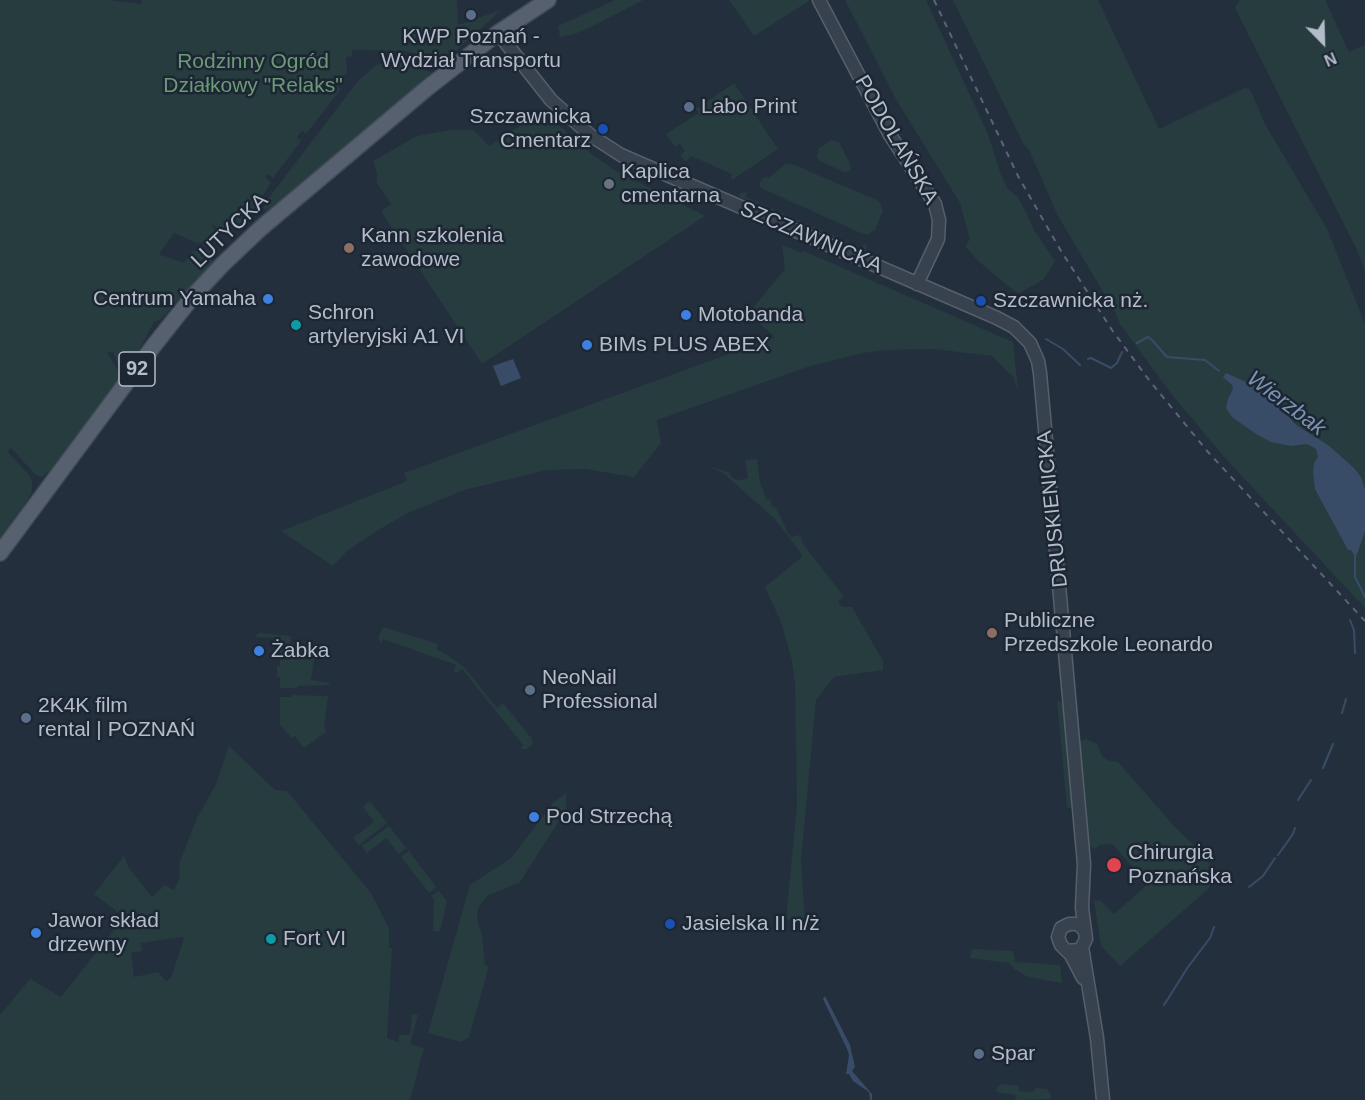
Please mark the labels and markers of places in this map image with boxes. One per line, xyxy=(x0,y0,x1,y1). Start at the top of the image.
marker: KWP Poznań - Wydział Transportu xyxy=(464,8,478,22)
place label: KWP Poznań - Wydział Transportu xyxy=(381,24,561,74)
place label: Labo Print xyxy=(701,94,797,120)
marker: Labo Print xyxy=(682,100,696,114)
place label: Szczawnicka Cmentarz xyxy=(470,104,591,154)
marker: Szczawnicka Cmentarz xyxy=(596,122,610,136)
place label: Kaplica cmentarna xyxy=(621,159,720,209)
marker: Kaplica cmentarna xyxy=(602,177,616,191)
place label: Kann szkolenia zawodowe xyxy=(361,223,503,273)
marker: Kann szkolenia zawodowe xyxy=(342,241,356,255)
place label: Centrum Yamaha xyxy=(93,286,256,312)
place label: Szczawnicka nż. xyxy=(993,288,1148,314)
marker: Centrum Yamaha xyxy=(261,292,275,306)
marker: Szczawnicka nż. xyxy=(974,294,988,308)
place label: Schron artyleryjski A1 VI xyxy=(308,300,464,350)
place label: Motobanda xyxy=(698,302,803,328)
marker: Motobanda xyxy=(679,308,693,322)
marker: Schron artyleryjski A1 VI xyxy=(289,318,303,332)
place label: BIMs PLUS ABEX xyxy=(599,332,769,358)
marker: BIMs PLUS ABEX xyxy=(580,338,594,352)
place label: Publiczne Przedszkole Leonardo xyxy=(1004,608,1213,658)
marker: Publiczne Przedszkole Leonardo xyxy=(985,626,999,640)
place label: Żabka xyxy=(271,638,329,664)
marker: Żabka xyxy=(252,644,266,658)
place label: NeoNail Professional xyxy=(542,665,658,715)
marker: NeoNail Professional xyxy=(523,683,537,697)
place label: 2K4K film rental | POZNAŃ xyxy=(38,693,195,743)
marker: 2K4K film rental | POZNAŃ xyxy=(19,711,33,725)
place label: Pod Strzechą xyxy=(546,804,672,830)
marker: Pod Strzechą xyxy=(527,810,541,824)
place label: Chirurgia Poznańska xyxy=(1128,840,1232,890)
marker: Chirurgia Poznańska xyxy=(1105,856,1123,874)
place label: Jawor skład drzewny xyxy=(48,908,159,958)
place label: Jasielska II n/ż xyxy=(682,911,820,937)
marker: Jasielska II n/ż xyxy=(663,917,677,931)
marker: Jawor skład drzewny xyxy=(29,926,43,940)
place label: Fort VI xyxy=(283,926,346,952)
marker: Fort VI xyxy=(264,932,278,946)
place label: Spar xyxy=(991,1041,1035,1067)
marker: Spar xyxy=(972,1047,986,1061)

